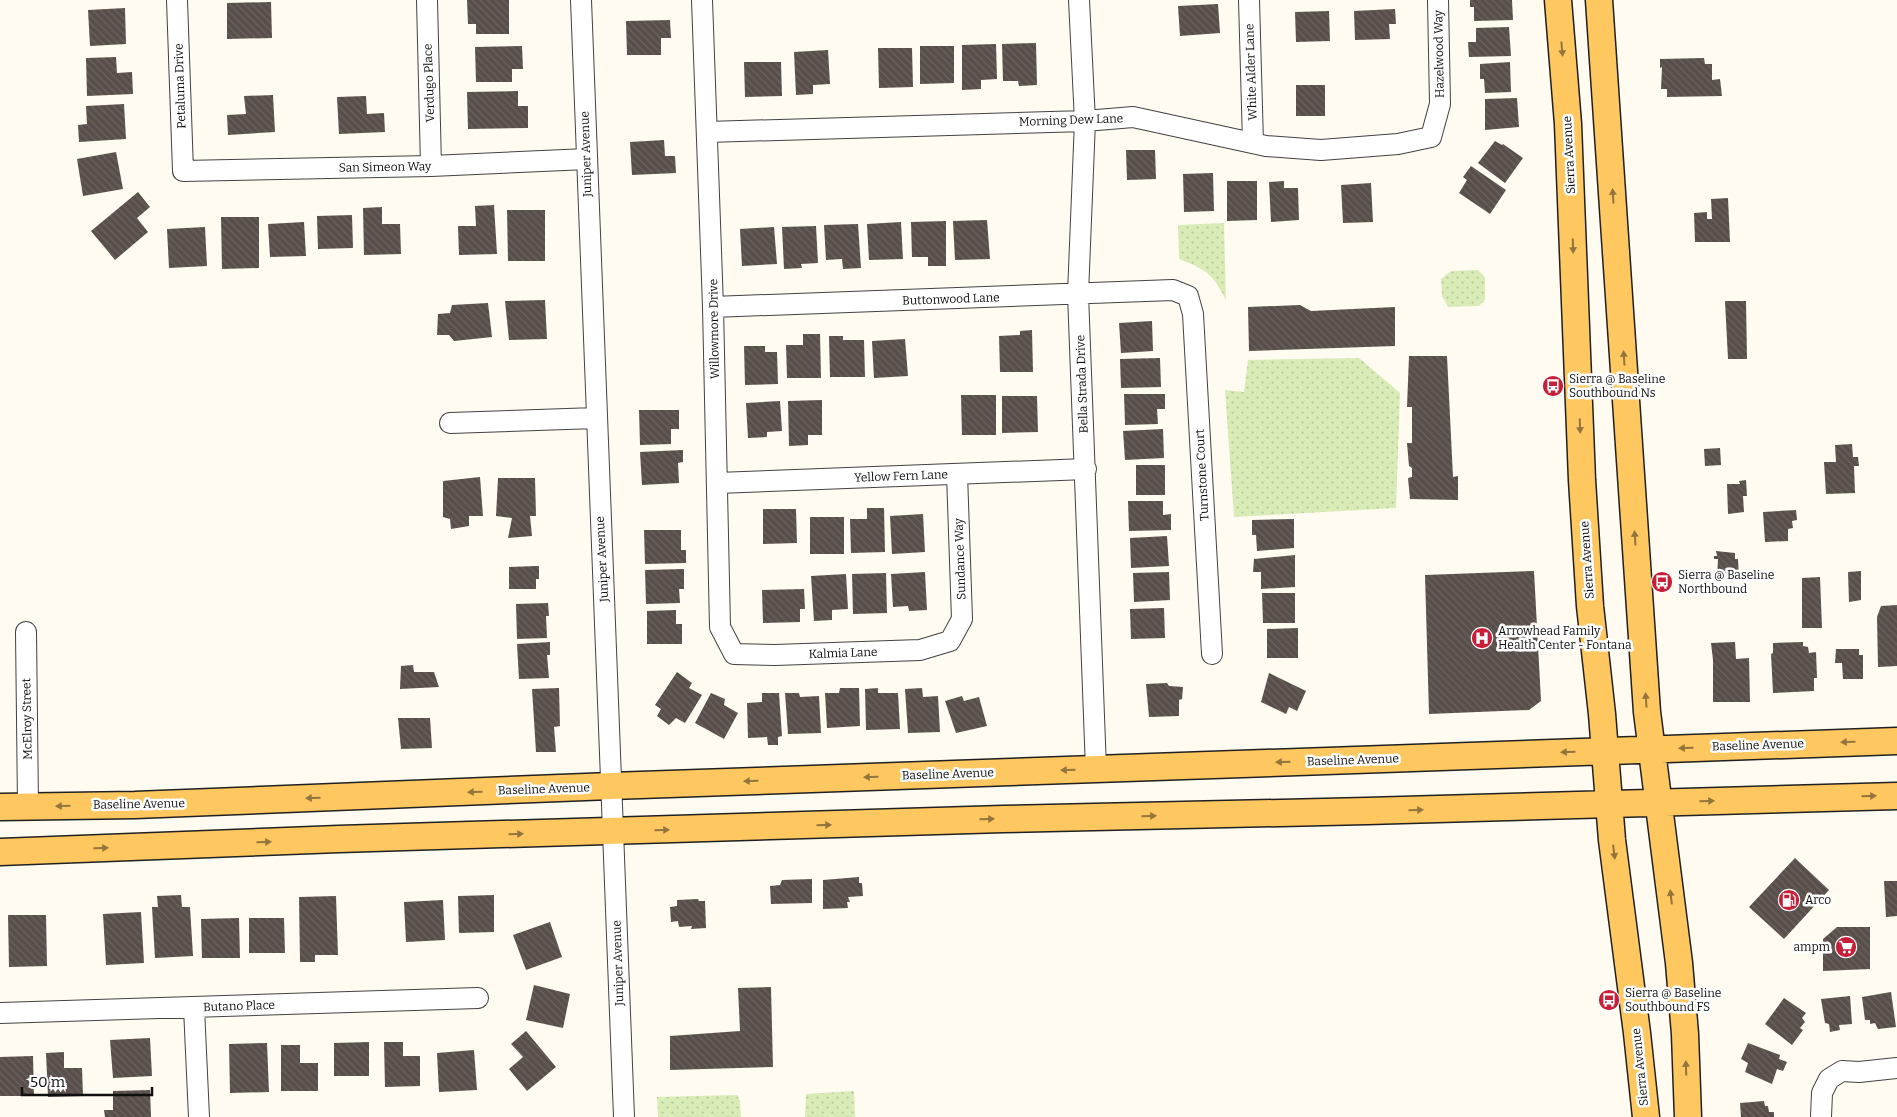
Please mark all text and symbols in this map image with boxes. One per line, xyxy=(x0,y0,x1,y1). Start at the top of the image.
street label: Hazelwood Way xyxy=(1431,9,1447,98)
street label: White Alder Lane xyxy=(1242,23,1260,121)
one-way arrow xyxy=(1558,41,1566,57)
street label: Petaluma Drive xyxy=(172,43,188,129)
street label: Verdugo Place xyxy=(421,43,437,123)
street label: Juniper Avenue xyxy=(578,111,595,198)
street label: Morning Dew Lane xyxy=(1019,111,1123,129)
street label: Sierra Avenue xyxy=(1560,116,1578,194)
street label: San Simeon Way xyxy=(339,159,432,175)
one-way arrow xyxy=(1608,188,1616,204)
one-way arrow xyxy=(1569,238,1577,254)
street label: Willowmore Drive xyxy=(706,279,722,379)
street label: Buttonwood Lane xyxy=(902,290,1000,308)
street label: Bella Strada Drive xyxy=(1073,335,1091,433)
one-way arrow xyxy=(1619,350,1627,366)
place label: Sierra @ Baseline Southbound Ns xyxy=(1569,372,1665,400)
bus stop icon: Sierra @ Baseline Southbound Ns xyxy=(1541,374,1565,398)
one-way arrow xyxy=(1576,418,1584,434)
street label: Turnstone Court xyxy=(1193,428,1211,521)
street label: Yellow Fern Lane xyxy=(854,467,948,485)
street label: Juniper Avenue xyxy=(593,516,611,603)
street label: Sundance Way xyxy=(952,517,968,600)
street label: Sierra Avenue xyxy=(1577,521,1597,599)
one-way arrow xyxy=(1630,530,1638,546)
place label: Sierra @ Baseline Northbound xyxy=(1678,568,1774,596)
bus stop icon: Sierra @ Baseline Northbound xyxy=(1650,570,1674,594)
place label: Arrowhead Family Health Center - Fontana xyxy=(1498,624,1632,652)
hospital icon: Arrowhead Family Health Center - Fontana xyxy=(1470,626,1494,650)
street label: Kalmia Lane xyxy=(808,645,878,661)
street label: McElroy Street xyxy=(19,677,35,760)
one-way arrow xyxy=(1642,692,1650,708)
street label: Baseline Avenue xyxy=(1712,736,1804,754)
one-way arrow xyxy=(1840,739,1856,747)
one-way arrow xyxy=(1678,744,1694,752)
one-way arrow xyxy=(1560,748,1576,756)
street label: Baseline Avenue xyxy=(1307,751,1399,769)
one-way arrow xyxy=(1275,758,1291,766)
street label: Baseline Avenue xyxy=(902,765,994,783)
one-way arrow xyxy=(1060,766,1076,774)
one-way arrow xyxy=(863,773,879,781)
one-way arrow xyxy=(742,777,758,785)
street label: Baseline Avenue xyxy=(498,780,590,798)
one-way arrow xyxy=(467,788,483,796)
one-way arrow xyxy=(1862,792,1878,800)
one-way arrow xyxy=(305,794,321,802)
street label: Baseline Avenue xyxy=(93,796,185,812)
one-way arrow xyxy=(1699,797,1715,805)
one-way arrow xyxy=(55,802,71,810)
one-way arrow xyxy=(1408,805,1424,813)
one-way arrow xyxy=(1141,812,1157,820)
one-way arrow xyxy=(979,815,995,823)
one-way arrow xyxy=(816,820,832,828)
one-way arrow xyxy=(654,826,670,834)
one-way arrow xyxy=(508,830,524,838)
one-way arrow xyxy=(256,838,272,846)
one-way arrow xyxy=(93,844,109,852)
one-way arrow xyxy=(1610,844,1618,860)
fuel station icon: Arco xyxy=(1777,888,1801,912)
one-way arrow xyxy=(1667,889,1675,905)
place label: Arco xyxy=(1805,893,1831,907)
street label: Juniper Avenue xyxy=(610,920,627,1007)
supermarket icon: ampm xyxy=(1834,935,1858,959)
place label: ampm xyxy=(1793,940,1831,954)
place label: Sierra @ Baseline Southbound FS xyxy=(1625,986,1721,1014)
bus stop icon: Sierra @ Baseline Southbound FS xyxy=(1597,988,1621,1012)
street label: Butano Place xyxy=(203,998,275,1014)
street label: Sierra Avenue xyxy=(1629,1027,1651,1107)
one-way arrow xyxy=(1682,1060,1690,1076)
scale bar xyxy=(22,1064,152,1096)
text: 50 m xyxy=(30,1073,66,1091)

